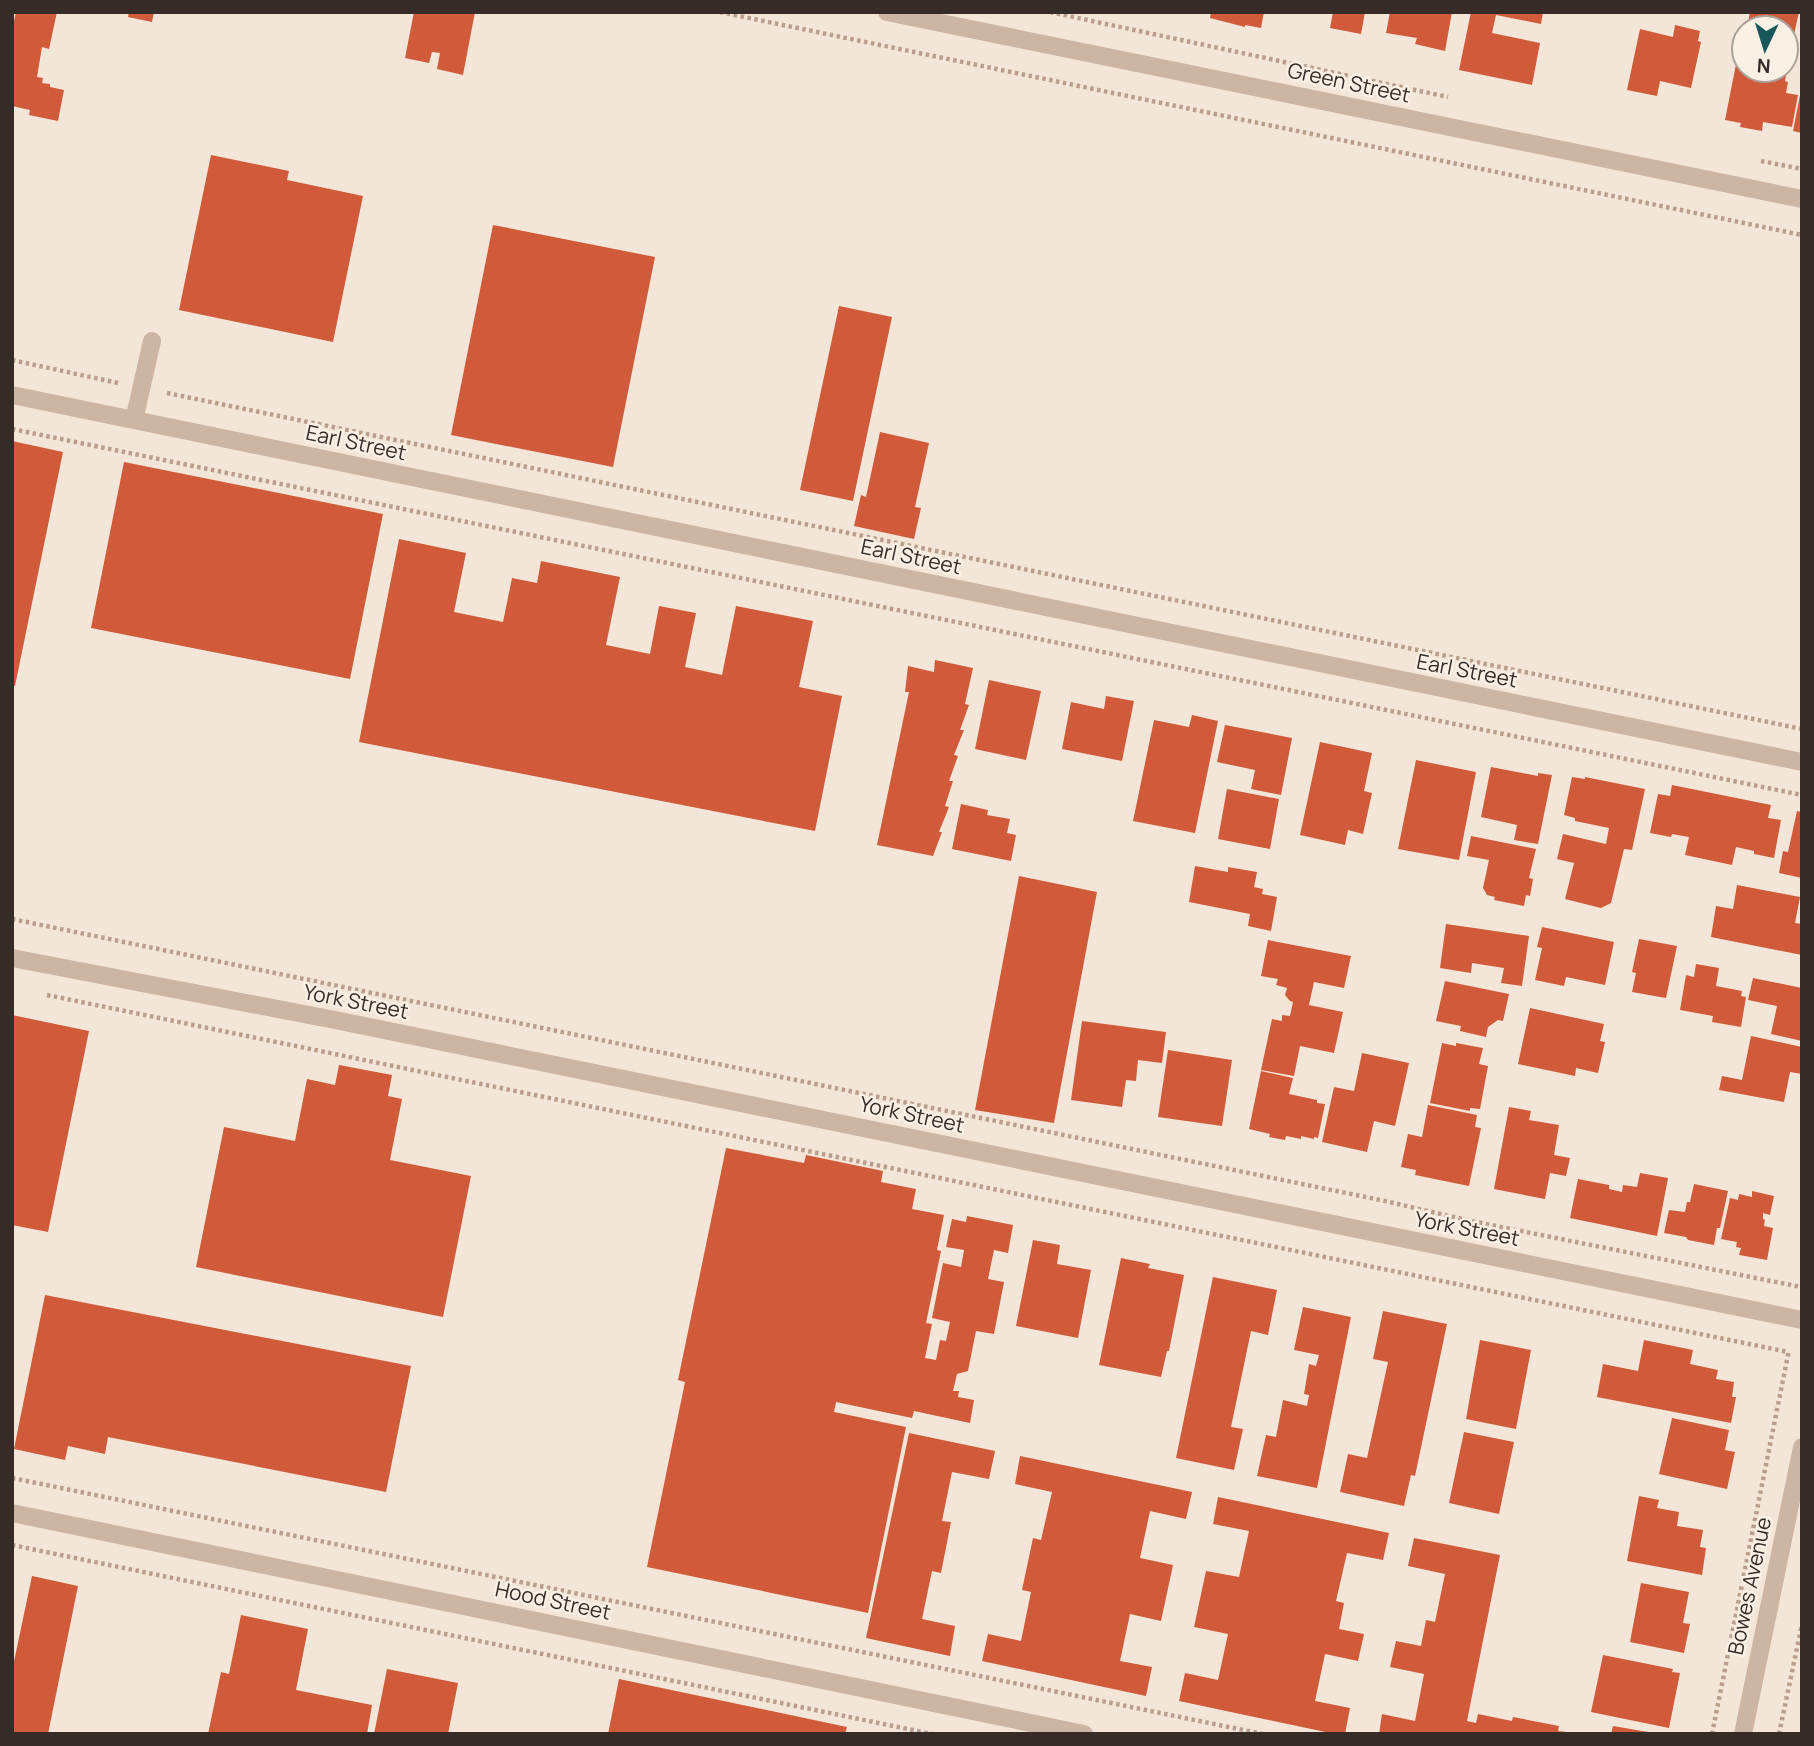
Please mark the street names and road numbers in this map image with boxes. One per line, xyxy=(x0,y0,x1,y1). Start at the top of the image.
street label: Green Street xyxy=(1285,55,1413,109)
street label: Earl Street xyxy=(303,418,409,466)
street label: Earl Street xyxy=(858,532,964,580)
street label: Earl Street xyxy=(1414,647,1520,693)
street label: York Street xyxy=(301,977,411,1025)
street label: York Street xyxy=(857,1089,967,1139)
street label: York Street xyxy=(1412,1204,1522,1252)
street label: Bowes Avenue xyxy=(1721,1514,1777,1657)
street label: Hood Street xyxy=(493,1574,614,1626)

